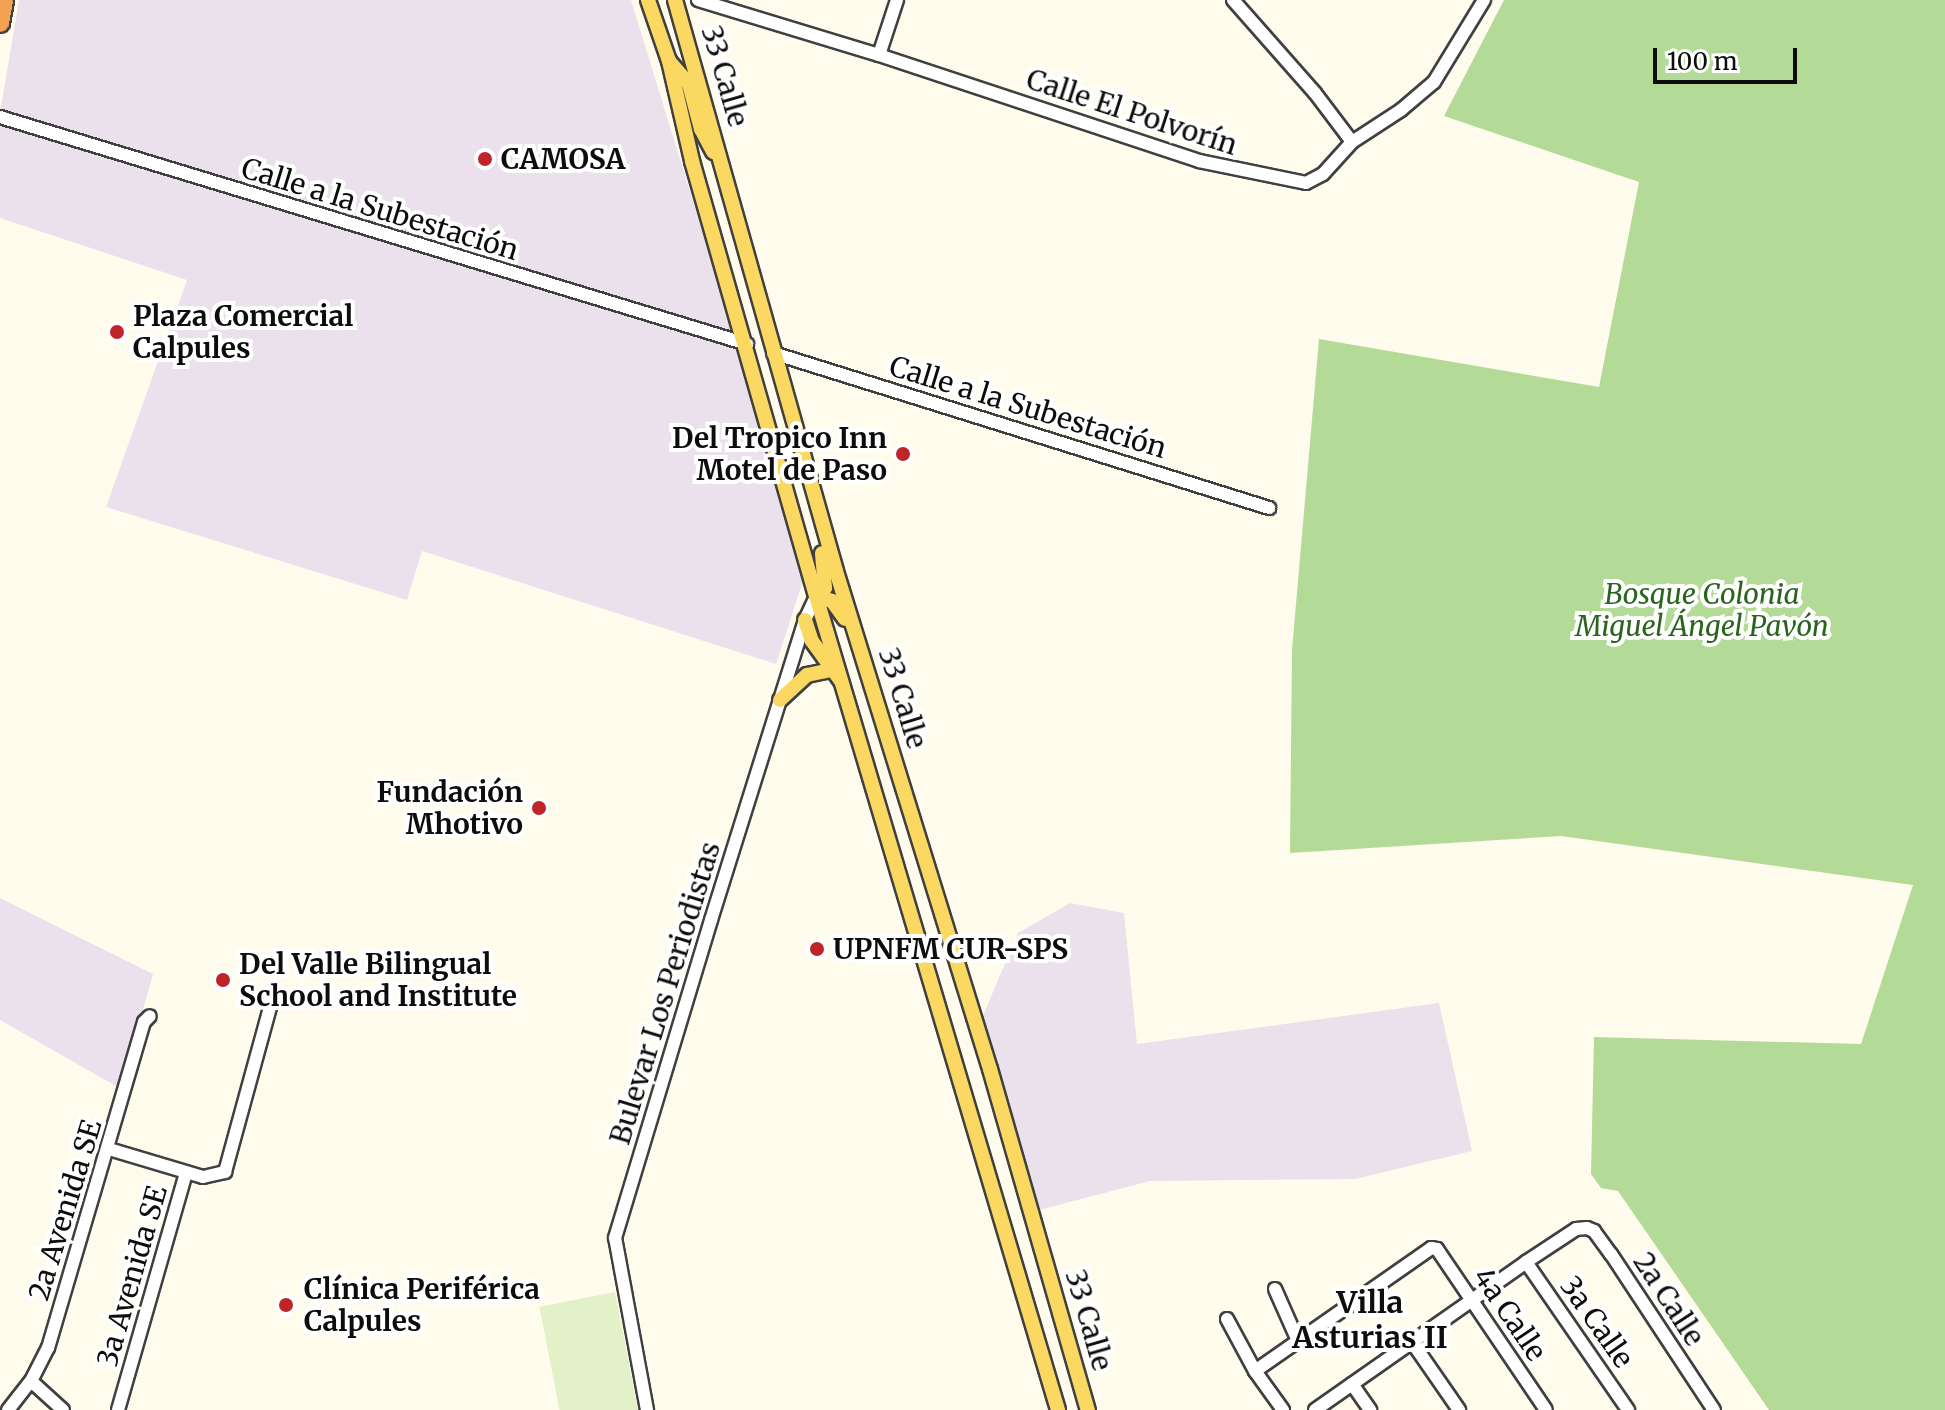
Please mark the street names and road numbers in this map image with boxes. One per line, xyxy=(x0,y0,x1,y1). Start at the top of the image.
street label: 33 Calle xyxy=(695,22,755,130)
street label: Calle El Polvorín xyxy=(1022,62,1242,162)
street label: Calle a la Subestación xyxy=(238,151,522,267)
street label: Calle a la Subestación xyxy=(886,349,1170,465)
street label: 33 Calle xyxy=(872,644,934,752)
street label: Bulevar Los Periodistas xyxy=(603,838,727,1148)
street label: 2a Avenida SE xyxy=(22,1116,108,1304)
street label: 3a Avenida SE xyxy=(90,1182,174,1370)
street label: 2a Calle xyxy=(1627,1246,1711,1352)
street label: 4a Calle xyxy=(1467,1261,1553,1367)
street label: 33 Calle xyxy=(1059,1266,1119,1374)
street label: 3a Calle xyxy=(1554,1270,1640,1374)

